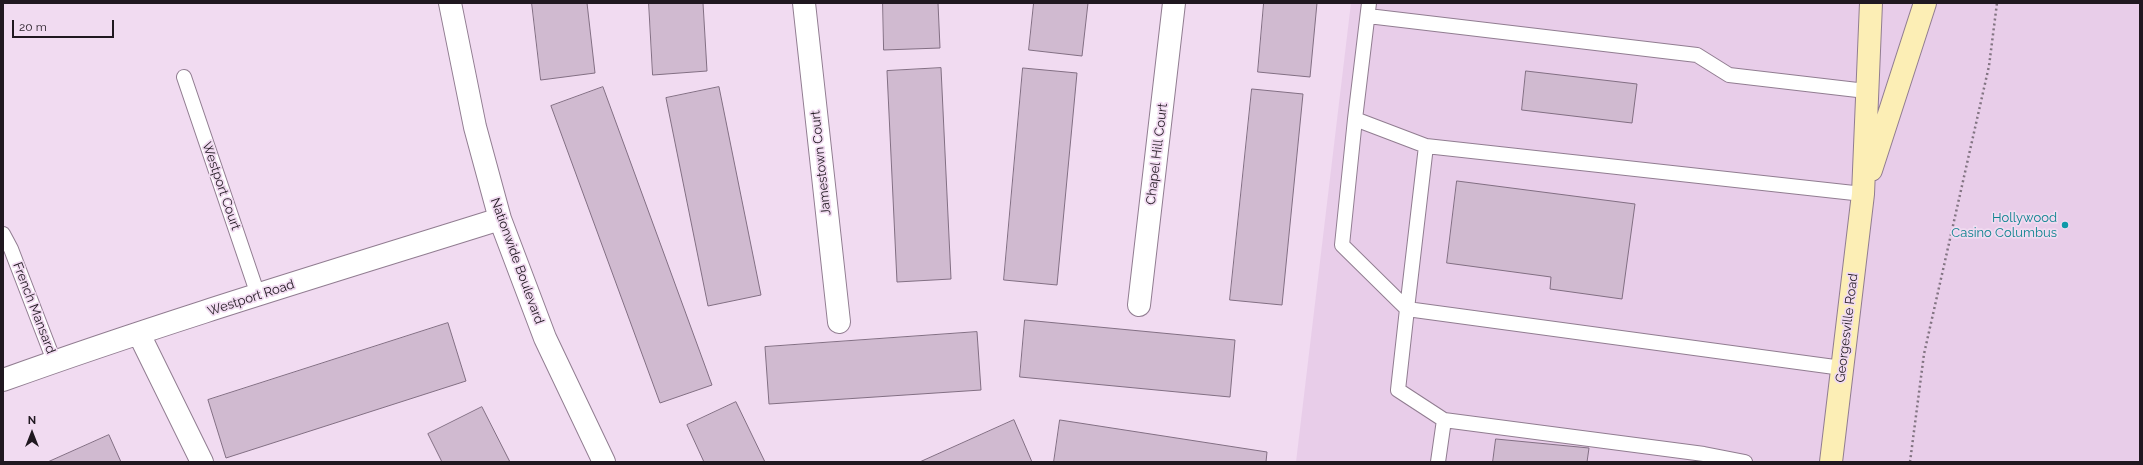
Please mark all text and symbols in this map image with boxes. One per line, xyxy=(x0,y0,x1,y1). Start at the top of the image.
scale bar xyxy=(14,12,116,38)
text: 20 m xyxy=(19,20,47,34)
street label: Chapel Hill Court xyxy=(1143,102,1171,206)
street label: Jamestown Court xyxy=(808,110,834,216)
street label: Westport Court xyxy=(199,140,243,232)
street label: Nationwide Boulevard xyxy=(487,196,547,326)
place label: Hollywood Casino Columbus xyxy=(1951,210,2057,241)
marker: Hollywood Casino Columbus xyxy=(2060,220,2070,230)
street label: French Mansard xyxy=(9,260,59,356)
street label: Georgesville Road xyxy=(1833,273,1861,383)
street label: Westport Road xyxy=(206,277,296,319)
north arrow xyxy=(12,413,52,453)
text: N xyxy=(28,414,36,427)

